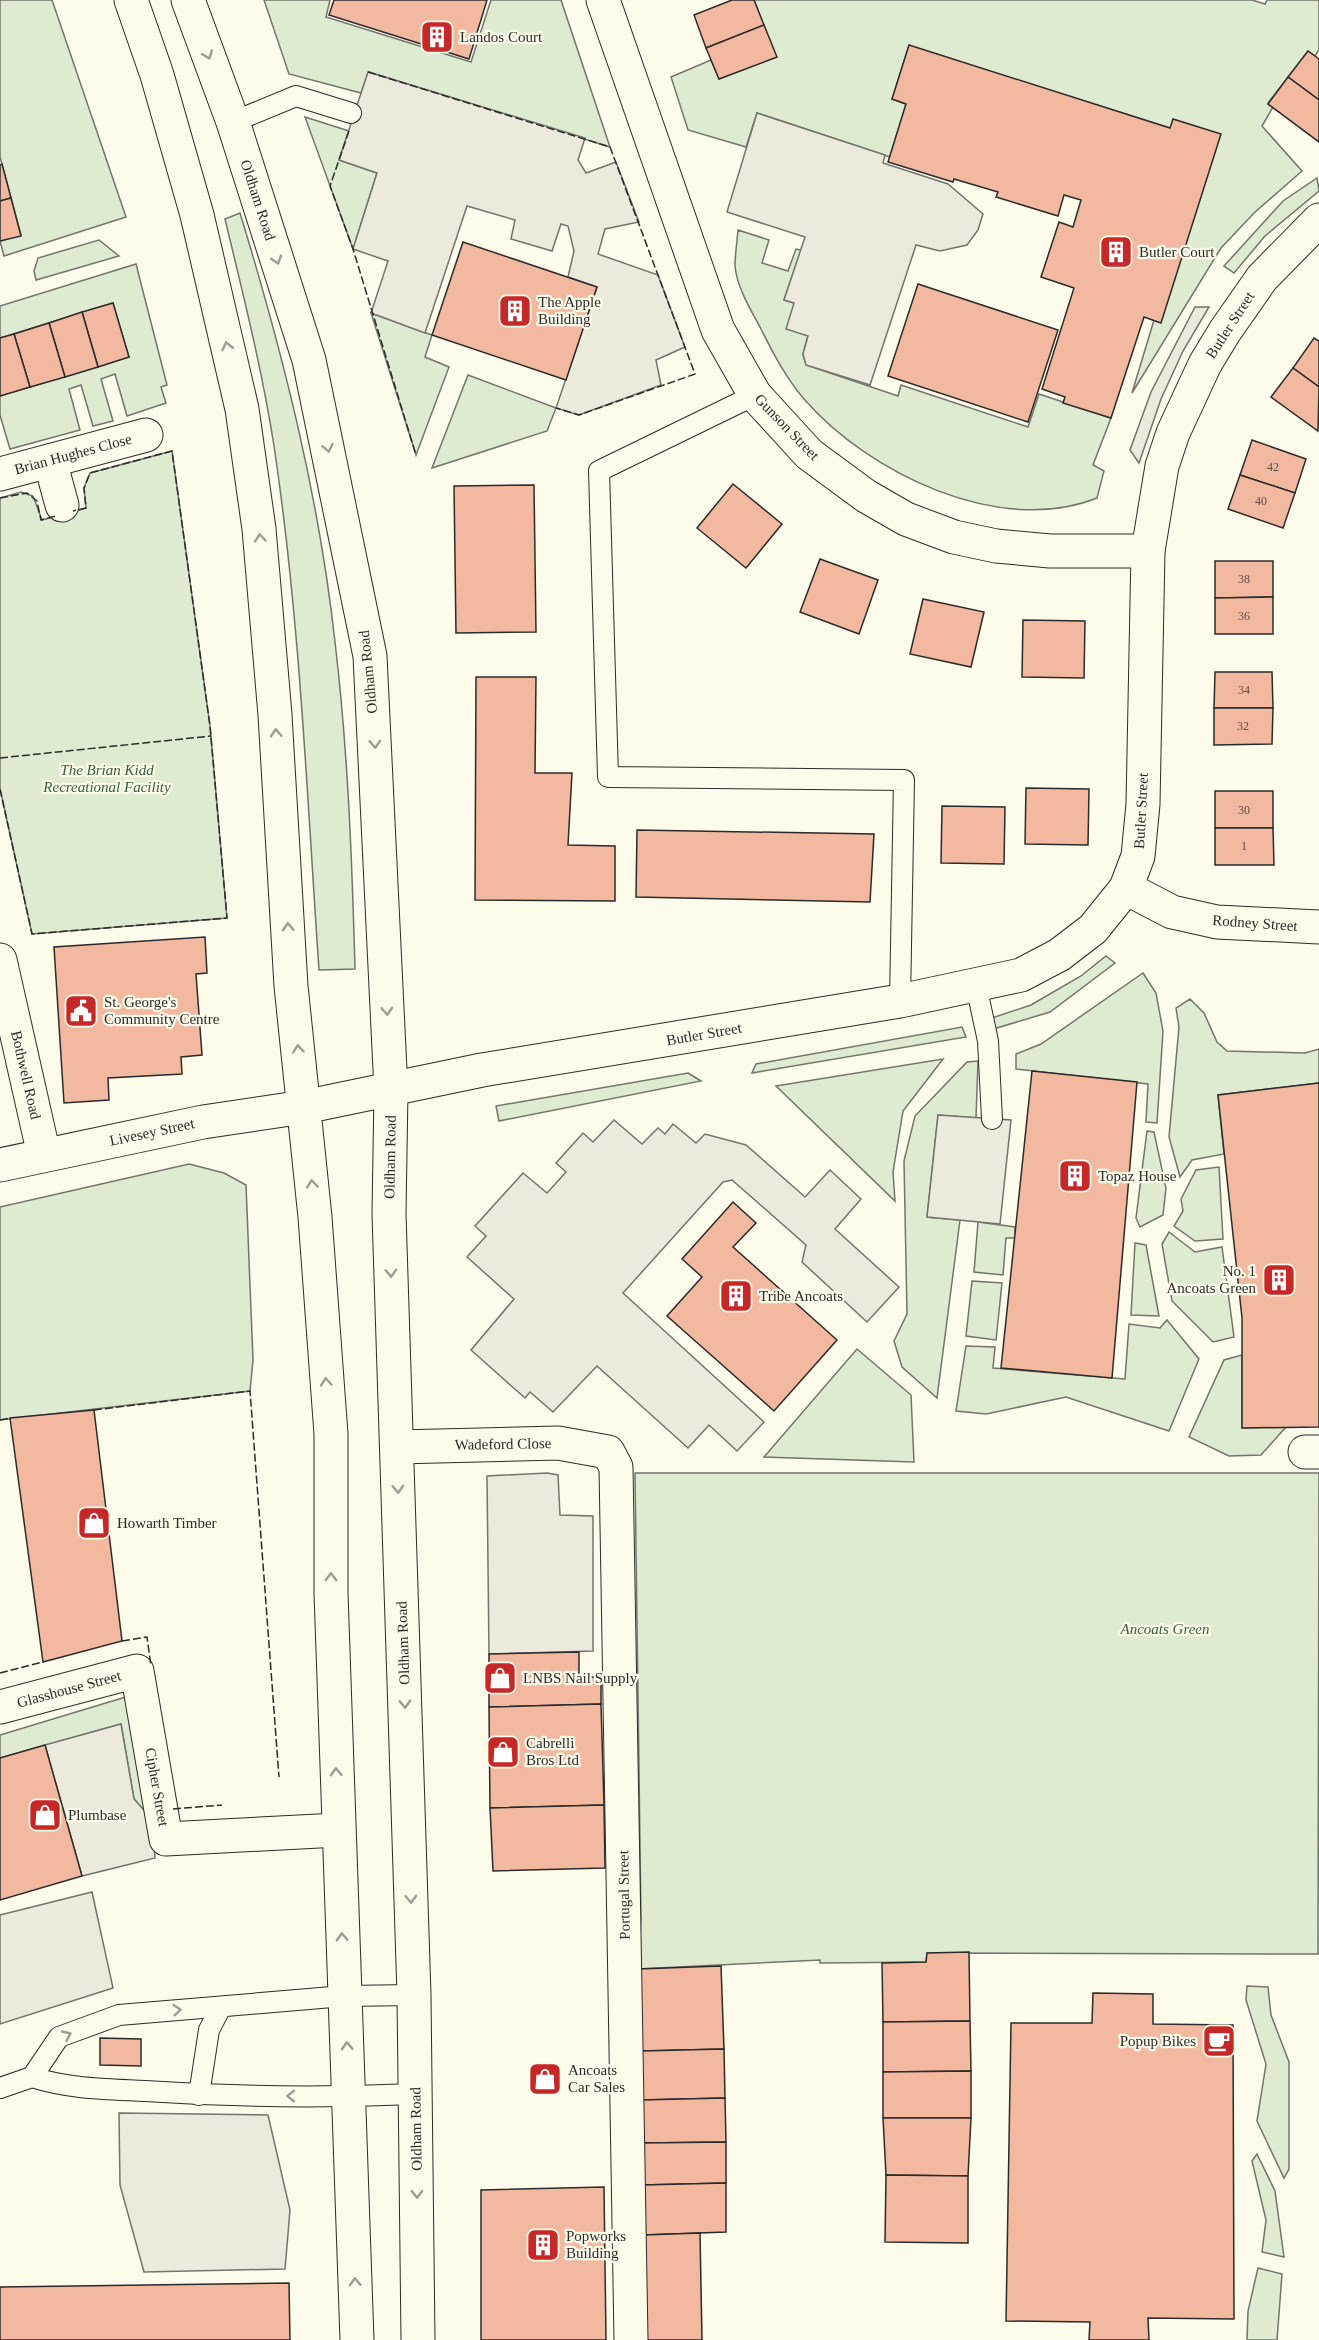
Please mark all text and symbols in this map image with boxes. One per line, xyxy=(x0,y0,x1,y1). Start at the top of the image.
building icon: Landos Court xyxy=(419,19,455,55)
place label: Landos Court xyxy=(460,29,543,45)
one-way arrow xyxy=(201,49,214,60)
street label: Oldham Road xyxy=(237,158,279,243)
building icon: Butler Court xyxy=(1098,234,1134,270)
place label: Butler Court xyxy=(1139,244,1215,260)
one-way arrow xyxy=(270,254,282,265)
street label: Butler Street xyxy=(1203,288,1258,361)
building icon: The Apple Building xyxy=(497,293,533,329)
place label: The Apple Building xyxy=(538,294,601,327)
one-way arrow xyxy=(222,341,235,351)
street label: Gunson Street xyxy=(752,391,823,464)
street label: Brian Hughes Close xyxy=(13,431,134,477)
one-way arrow xyxy=(321,443,334,453)
house number: 42 xyxy=(1267,460,1279,474)
house number: 40 xyxy=(1255,494,1267,508)
one-way arrow xyxy=(254,534,267,543)
house number: 38 xyxy=(1238,572,1250,586)
house number: 36 xyxy=(1238,609,1250,623)
street label: Oldham Road xyxy=(356,629,380,714)
house number: 34 xyxy=(1238,683,1250,697)
house number: 32 xyxy=(1237,719,1249,733)
one-way arrow xyxy=(270,728,283,737)
one-way arrow xyxy=(368,739,381,748)
park label: The Brian Kidd Recreational Facility xyxy=(42,762,171,795)
street label: Butler Street xyxy=(1131,772,1151,849)
house number: 30 xyxy=(1238,803,1250,817)
house number: 1 xyxy=(1241,839,1247,853)
street label: Rodney Street xyxy=(1212,912,1299,934)
one-way arrow xyxy=(282,923,295,932)
public building icon: St. George's Community Centre xyxy=(63,993,99,1029)
place label: St. George's Community Centre xyxy=(104,994,220,1027)
one-way arrow xyxy=(381,1006,394,1015)
street label: Butler Street xyxy=(665,1019,744,1048)
street label: Bothwell Road xyxy=(8,1029,44,1121)
one-way arrow xyxy=(292,1044,305,1053)
street label: Livesey Street xyxy=(108,1115,197,1149)
street label: Oldham Road xyxy=(381,1115,399,1199)
building icon: Topaz House xyxy=(1057,1158,1093,1194)
place label: Topaz House xyxy=(1098,1168,1177,1184)
one-way arrow xyxy=(306,1180,319,1189)
building icon: No. 1 Ancoats Green xyxy=(1261,1262,1297,1298)
place label: No. 1 Ancoats Green xyxy=(1166,1263,1256,1296)
one-way arrow xyxy=(385,1268,398,1277)
building icon: Tribe Ancoats xyxy=(718,1278,754,1314)
place label: Tribe Ancoats xyxy=(759,1288,843,1304)
one-way arrow xyxy=(320,1377,333,1386)
street label: Wadeford Close xyxy=(455,1435,552,1453)
one-way arrow xyxy=(392,1484,405,1493)
shop icon: Howarth Timber xyxy=(76,1505,112,1541)
place label: Howarth Timber xyxy=(117,1515,217,1531)
one-way arrow xyxy=(325,1572,337,1581)
street label: Oldham Road xyxy=(394,1600,412,1685)
park label: Ancoats Green xyxy=(1119,1621,1210,1637)
shop icon: LNBS Nail Supply xyxy=(482,1660,518,1696)
street label: Glasshouse Street xyxy=(15,1667,124,1711)
place label: LNBS Nail Supply xyxy=(523,1670,638,1686)
one-way arrow xyxy=(399,1700,411,1709)
shop icon: Cabrelli Bros Ltd xyxy=(485,1734,521,1770)
place label: Cabrelli Bros Ltd xyxy=(526,1735,579,1768)
street label: Cipher Street xyxy=(142,1746,172,1828)
one-way arrow xyxy=(330,1767,342,1776)
shop icon: Plumbase xyxy=(27,1797,63,1833)
place label: Plumbase xyxy=(68,1807,127,1823)
street label: Portugal Street xyxy=(615,1849,633,1940)
one-way arrow xyxy=(405,1895,417,1904)
one-way arrow xyxy=(335,1933,348,1942)
one-way arrow xyxy=(173,2004,182,2017)
cafe icon: Popup Bikes xyxy=(1201,2023,1237,2059)
one-way arrow xyxy=(61,2030,72,2042)
place label: Popup Bikes xyxy=(1120,2033,1196,2049)
one-way arrow xyxy=(340,2042,353,2051)
shop icon: Ancoats Car Sales xyxy=(527,2061,563,2097)
place label: Ancoats Car Sales xyxy=(568,2062,625,2095)
street label: Oldham Road xyxy=(407,2087,425,2171)
one-way arrow xyxy=(286,2090,295,2102)
one-way arrow xyxy=(411,2190,423,2199)
building icon: Popworks Building xyxy=(525,2227,561,2263)
place label: Popworks Building xyxy=(566,2228,626,2261)
one-way arrow xyxy=(348,2277,361,2286)

